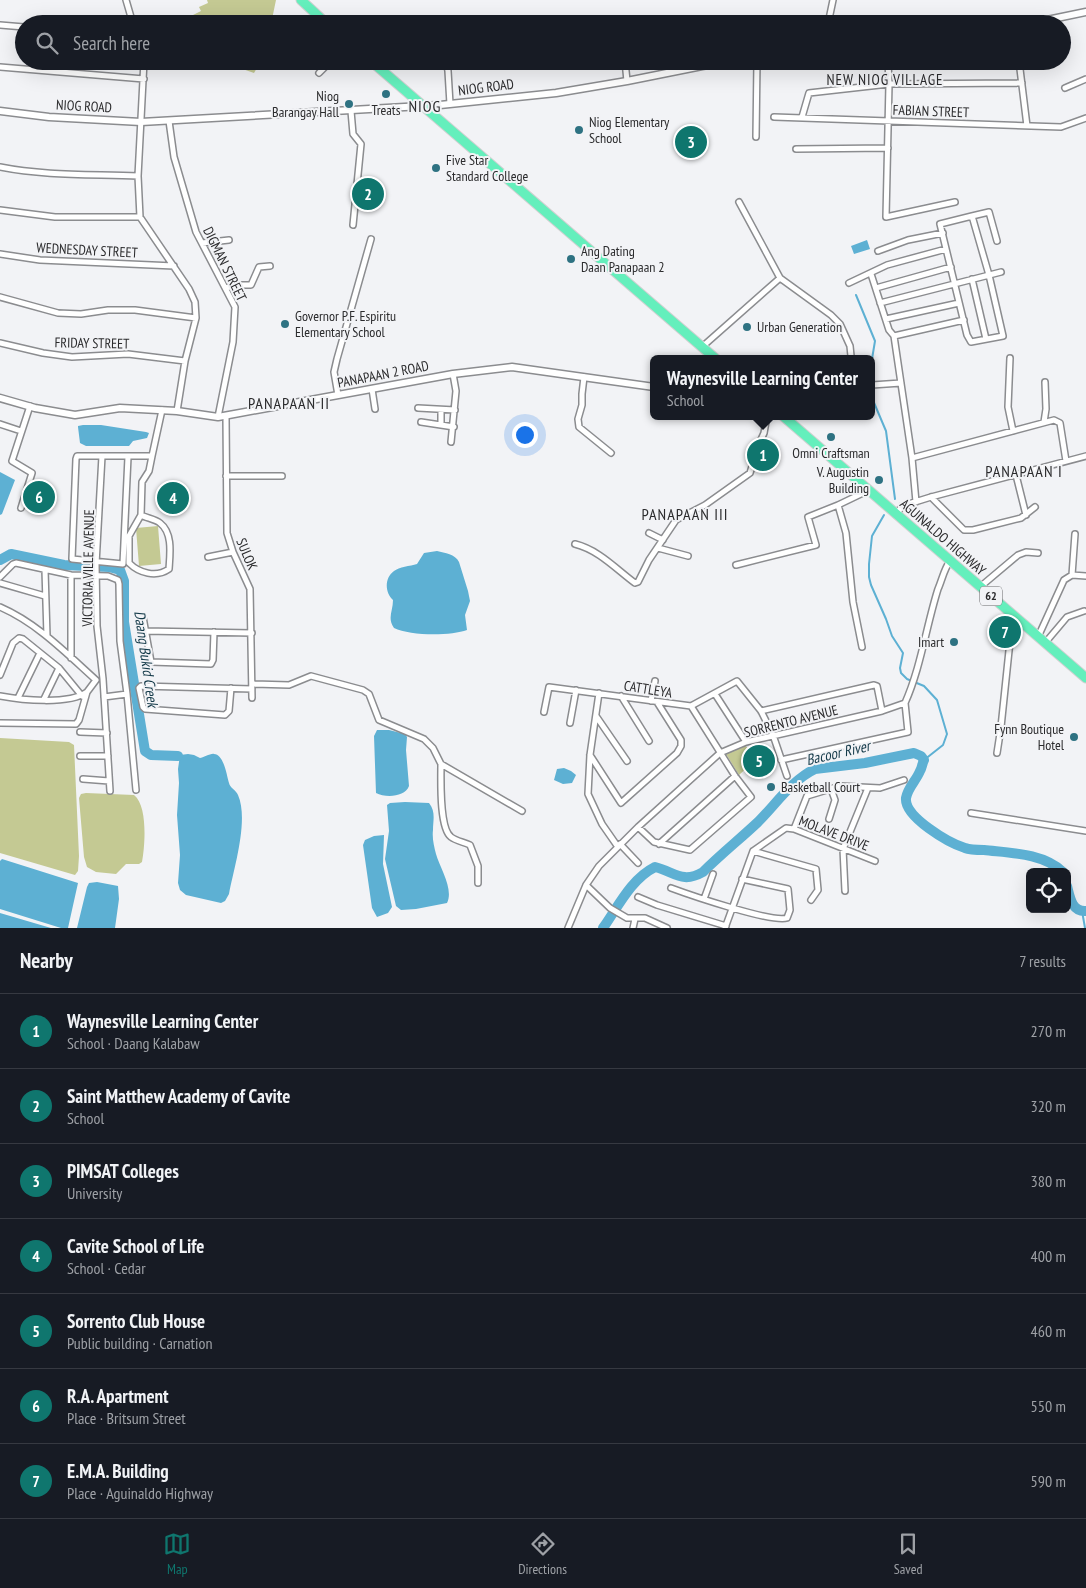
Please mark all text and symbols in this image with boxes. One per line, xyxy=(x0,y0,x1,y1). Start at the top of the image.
search box xyxy=(15,15,1071,70)
icon: search xyxy=(33,29,61,57)
text: Search here xyxy=(73,31,150,55)
district label: NEW NIOG VILLAGE xyxy=(826,70,944,89)
street label: NIOG ROAD xyxy=(457,75,515,99)
place label: Niog Barangay Hall xyxy=(272,87,340,121)
marker: Treats xyxy=(380,88,392,100)
street label: NIOG ROAD xyxy=(56,96,112,116)
district label: NIOG xyxy=(409,96,442,116)
marker: Niog Barangay Hall xyxy=(343,98,355,110)
place label: Treats xyxy=(372,101,401,119)
street label: FABIAN STREET xyxy=(892,101,970,121)
place label: Niog Elementary School xyxy=(589,113,670,147)
pin: 3 xyxy=(675,123,707,161)
marker: Niog Elementary School xyxy=(573,124,585,136)
place label: Five Star Standard College xyxy=(446,151,528,185)
marker: Five Star Standard College xyxy=(430,162,442,174)
pin: 2 xyxy=(352,175,384,213)
street label: DIGMAN STREET xyxy=(199,224,251,305)
street label: WEDNESDAY STREET xyxy=(36,238,139,262)
place label: Ang Dating Daan Panapaan 2 xyxy=(581,242,665,276)
marker: Ang Dating Daan Panapaan 2 xyxy=(565,253,577,265)
place label: Governor P.F. Espiritu Elementary School xyxy=(295,307,396,341)
marker: Governor P.F. Espiritu Elementary School xyxy=(279,318,291,330)
place label: Urban Generation xyxy=(757,318,842,336)
marker: Urban Generation xyxy=(741,321,753,333)
street label: FRIDAY STREET xyxy=(54,333,130,353)
popup xyxy=(650,355,875,420)
street label: PANAPAAN 2 ROAD xyxy=(336,356,430,392)
text: Waynesville Learning Center xyxy=(667,366,858,390)
text: School xyxy=(667,390,704,410)
district label: PANAPAAN II xyxy=(248,393,330,413)
your location xyxy=(512,422,538,448)
marker: Omni Craftsman xyxy=(825,431,837,443)
pin: 1 xyxy=(747,436,779,474)
place label: Omni Craftsman xyxy=(792,444,870,462)
district label: PANAPAAN I xyxy=(985,461,1063,481)
place label: V. Augustin Building xyxy=(816,463,869,497)
marker: V. Augustin Building xyxy=(873,474,885,486)
pin: 6 xyxy=(23,478,55,516)
pin: 4 xyxy=(157,479,189,517)
street label: AGUINALDO HIGHWAY xyxy=(896,495,990,580)
district label: PANAPAAN III xyxy=(642,504,728,524)
street label: VICTORIA VILLE AVENUE xyxy=(78,509,98,628)
street label: SULOK xyxy=(232,535,262,573)
road number: 62 xyxy=(980,586,1002,606)
water label: Daang Bukid Creek xyxy=(130,609,163,711)
pin: 7 xyxy=(989,613,1021,651)
place label: Imart xyxy=(918,633,944,651)
marker: Imart xyxy=(948,636,960,648)
street label: CATTLEYA xyxy=(623,676,674,702)
street label: SORRENTO AVENUE xyxy=(742,701,840,741)
place label: Fynn Boutique Hotel xyxy=(994,720,1065,754)
marker: Fynn Boutique Hotel xyxy=(1068,731,1080,743)
water label: Bacoor River xyxy=(804,736,874,769)
pin: 5 xyxy=(743,742,775,780)
place label: Basketball Court xyxy=(781,778,860,796)
marker: Basketball Court xyxy=(765,781,777,793)
street label: MOLAVE DRIVE xyxy=(796,811,872,855)
map controls xyxy=(1026,868,1071,913)
button: locate xyxy=(1026,868,1071,913)
text: Nearby xyxy=(20,947,73,974)
text: 7 results xyxy=(1019,951,1066,971)
text: Waynesville Learning Center xyxy=(67,1009,258,1033)
text: 1 xyxy=(32,1021,40,1041)
text: 270 m xyxy=(1031,1021,1066,1041)
text: School · Daang Kalabaw xyxy=(67,1033,200,1053)
text: Saint Matthew Academy of Cavite xyxy=(67,1084,290,1108)
text: 2 xyxy=(32,1096,40,1116)
text: 320 m xyxy=(1031,1096,1066,1116)
text: School xyxy=(67,1108,104,1128)
text: PIMSAT Colleges xyxy=(67,1159,179,1183)
text: 3 xyxy=(32,1171,40,1191)
text: 380 m xyxy=(1031,1171,1066,1191)
text: University xyxy=(67,1183,122,1203)
text: Cavite School of Life xyxy=(67,1234,205,1258)
text: 4 xyxy=(32,1246,40,1266)
text: 400 m xyxy=(1031,1246,1066,1266)
text: School · Cedar xyxy=(67,1258,146,1278)
text: Sorrento Club House xyxy=(67,1309,205,1333)
text: 5 xyxy=(32,1321,40,1341)
text: 460 m xyxy=(1031,1321,1066,1341)
text: Public building · Carnation xyxy=(67,1333,212,1353)
text: R.A. Apartment xyxy=(67,1384,169,1408)
text: 6 xyxy=(32,1396,40,1416)
text: 550 m xyxy=(1031,1396,1066,1416)
text: Place · Britsum Street xyxy=(67,1408,186,1428)
text: E.M.A. Building xyxy=(67,1459,169,1483)
text: 7 xyxy=(32,1471,40,1491)
text: 590 m xyxy=(1031,1471,1066,1491)
text: Place · Aguinaldo Highway xyxy=(67,1483,213,1503)
tab: Map xyxy=(163,1530,191,1578)
tab: Directions xyxy=(518,1530,567,1578)
tab: Saved xyxy=(894,1530,923,1578)

